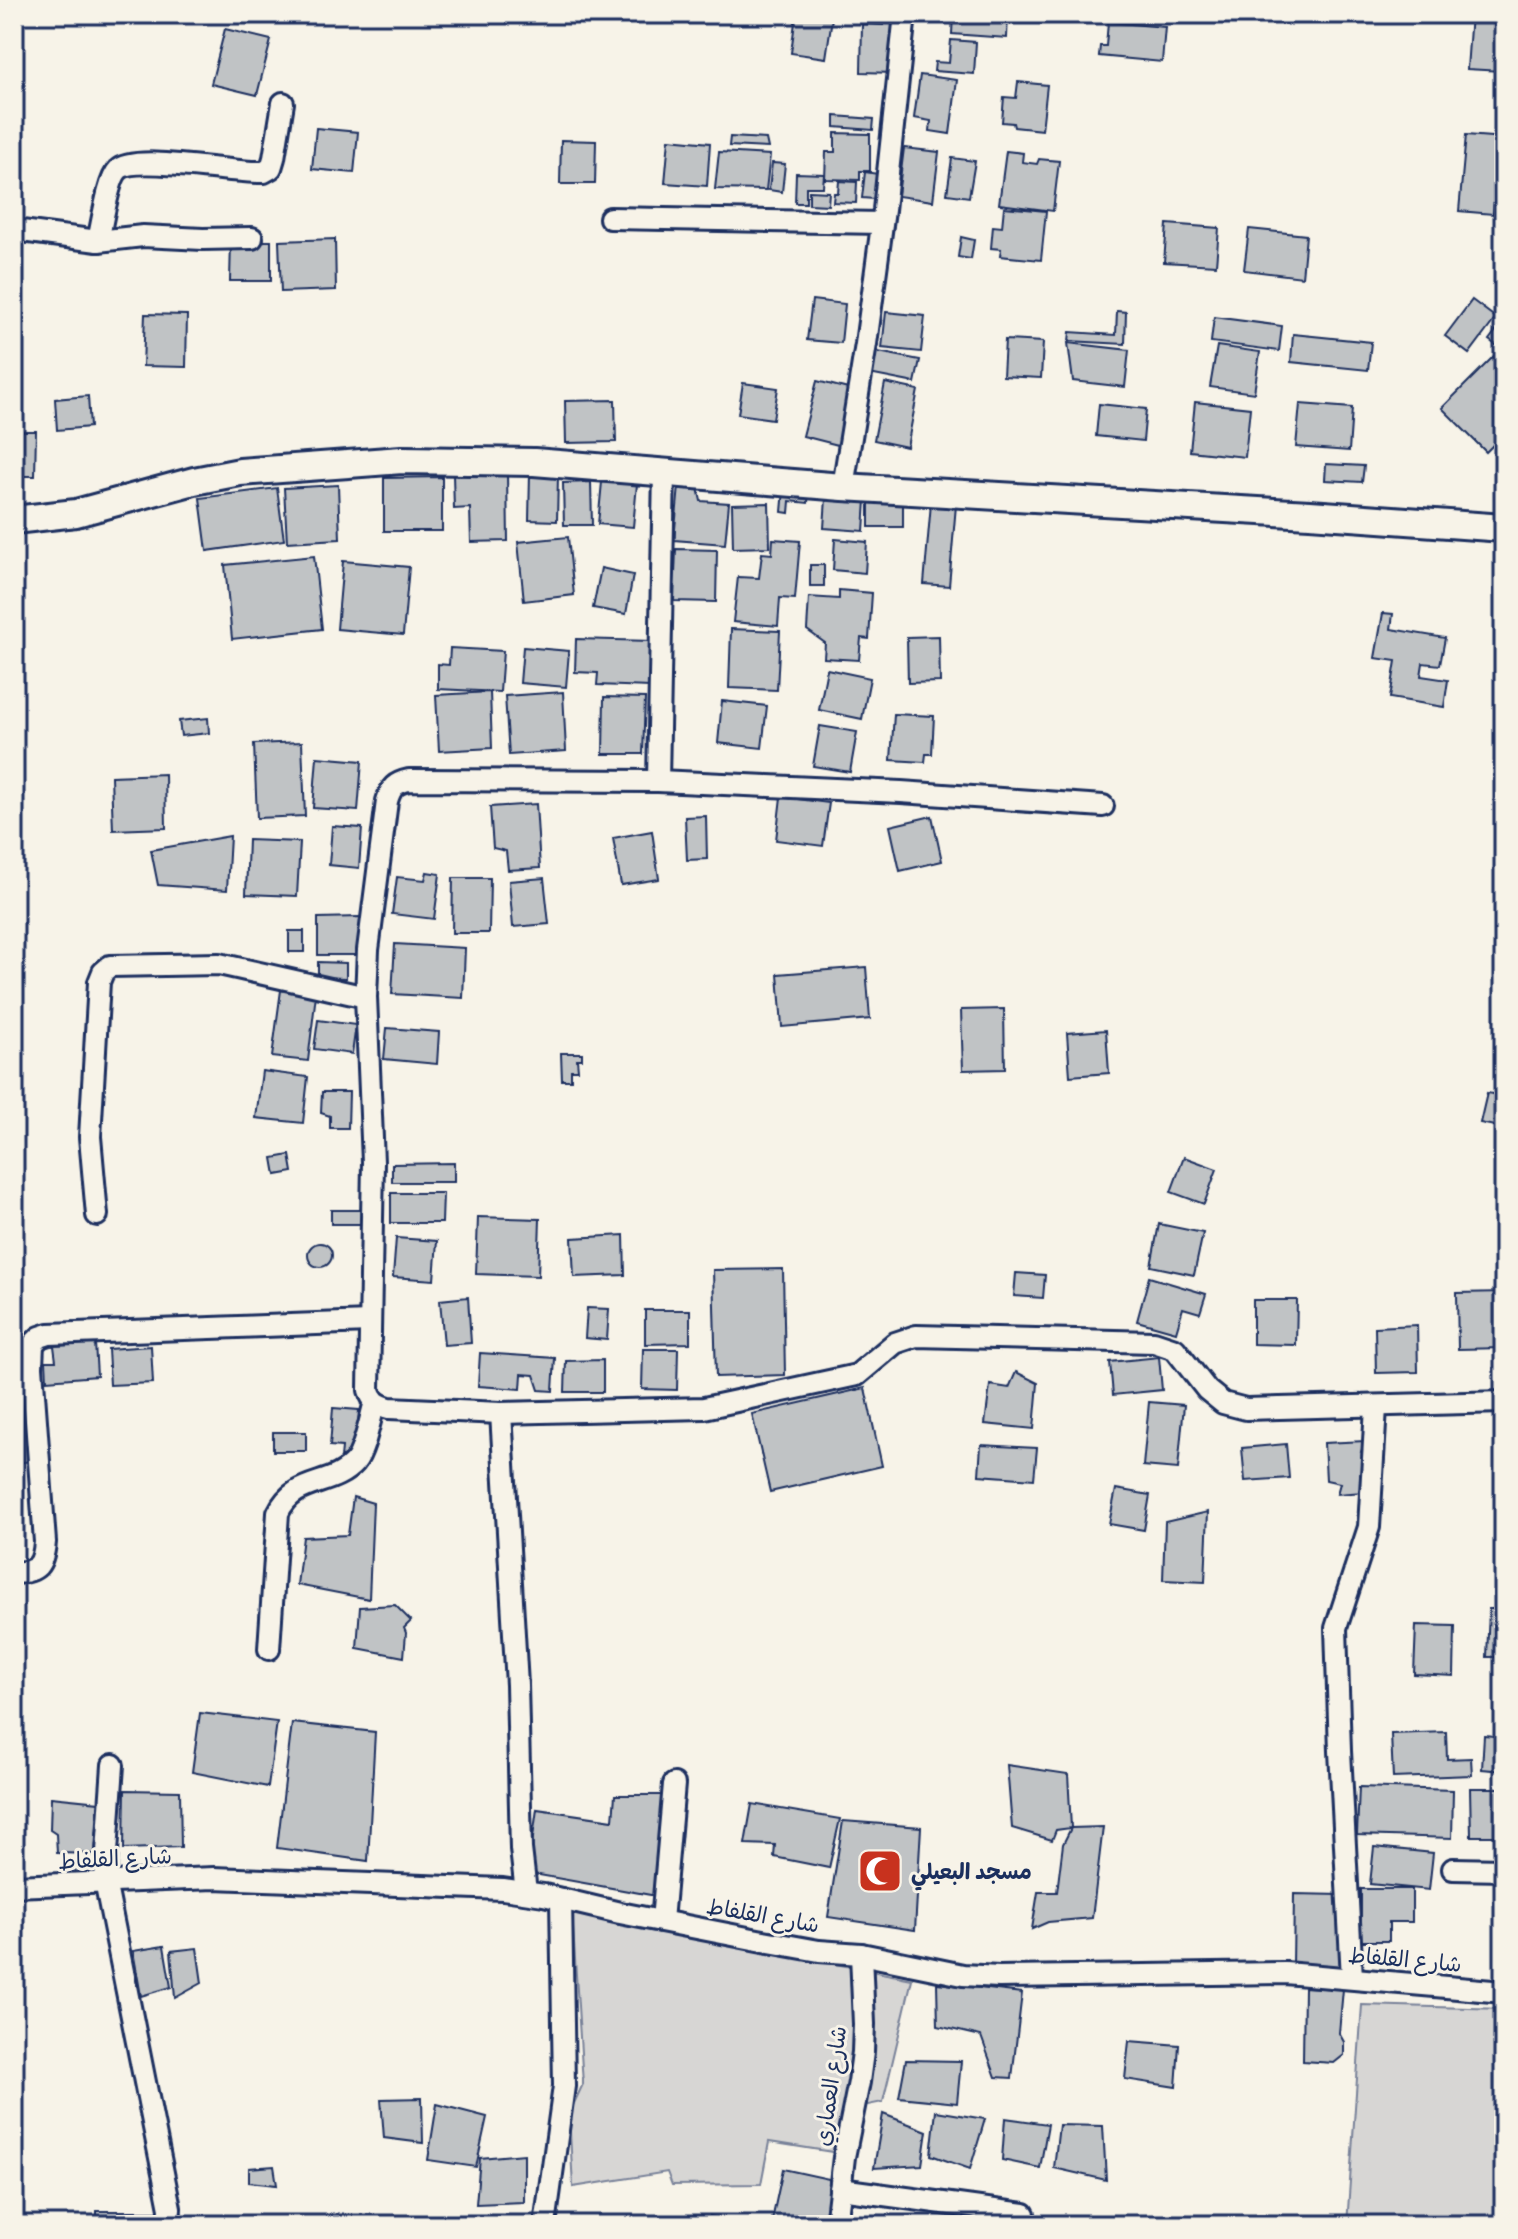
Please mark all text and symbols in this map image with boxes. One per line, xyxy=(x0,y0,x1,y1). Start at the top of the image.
street label: شارع القلفاط xyxy=(57,1840,173,1877)
mosque icon: مسجد البعيلي xyxy=(856,1847,904,1895)
place label: مسجد البعيلي xyxy=(911,1856,1032,1891)
street label: شارع القلفاط xyxy=(704,1890,822,1941)
street label: شارع القلفاط xyxy=(1347,1939,1463,1980)
street label: شارع العماري xyxy=(807,2024,855,2148)

